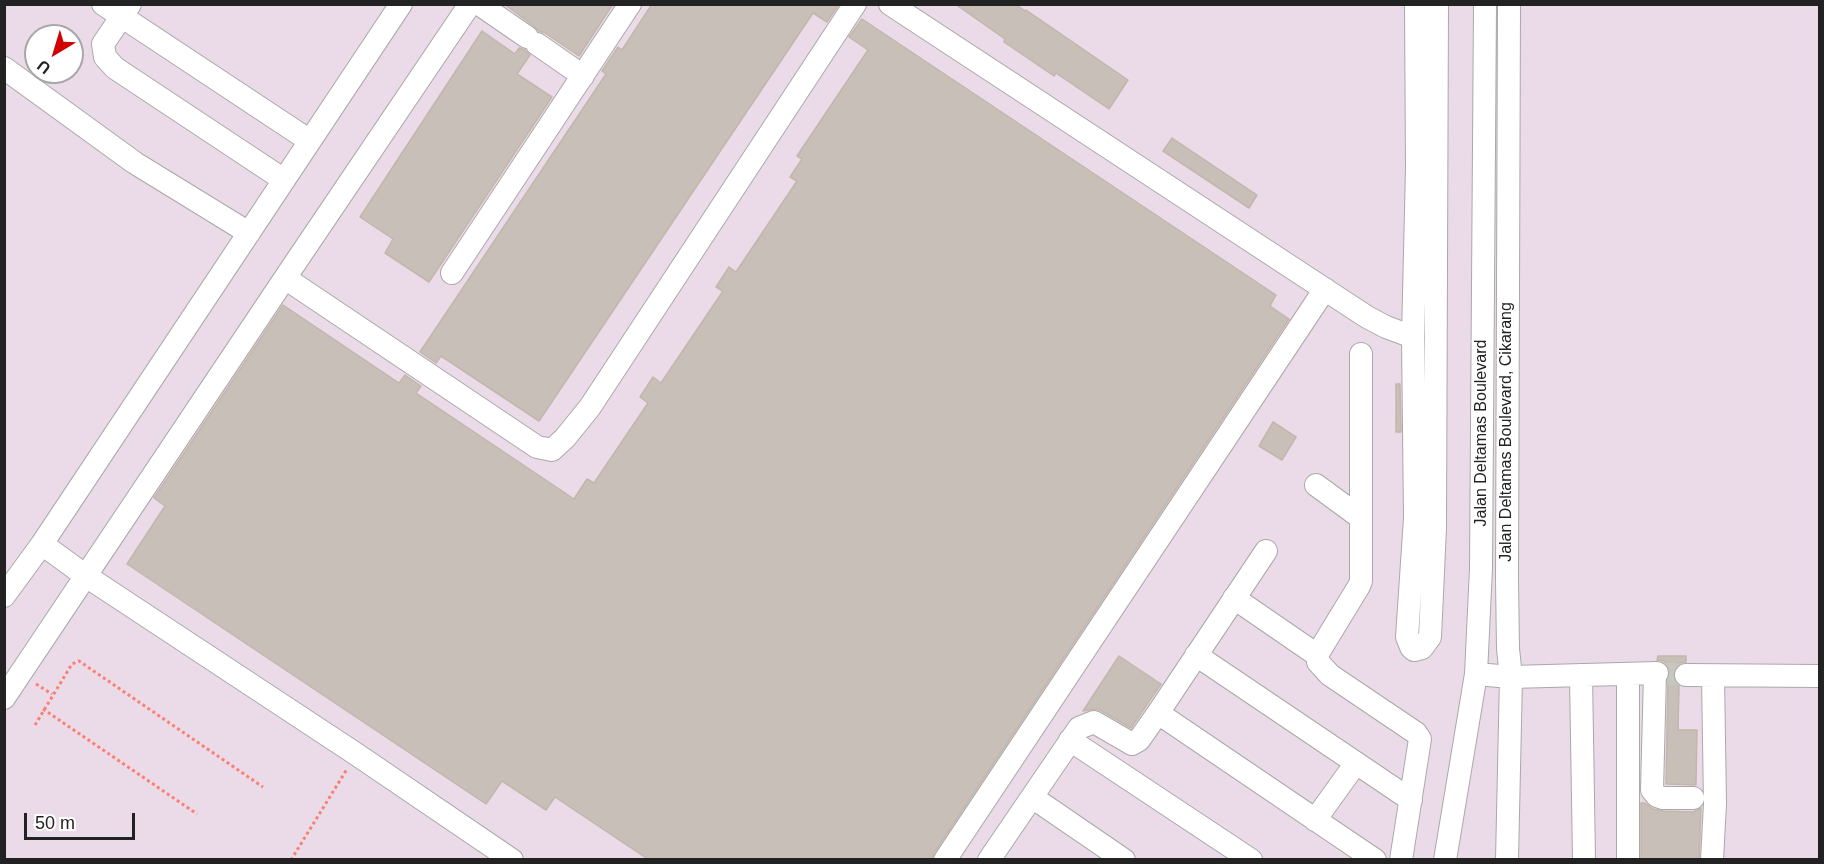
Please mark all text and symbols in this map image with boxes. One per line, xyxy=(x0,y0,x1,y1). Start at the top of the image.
north arrow xyxy=(24,24,84,84)
text: U xyxy=(34,57,54,77)
street label: Jalan Deltamas Boulevard, Cikarang xyxy=(1497,302,1517,562)
street label: Jalan Deltamas Boulevard xyxy=(1472,340,1492,526)
scale bar xyxy=(27,801,138,839)
text: 50 m xyxy=(35,813,75,833)

